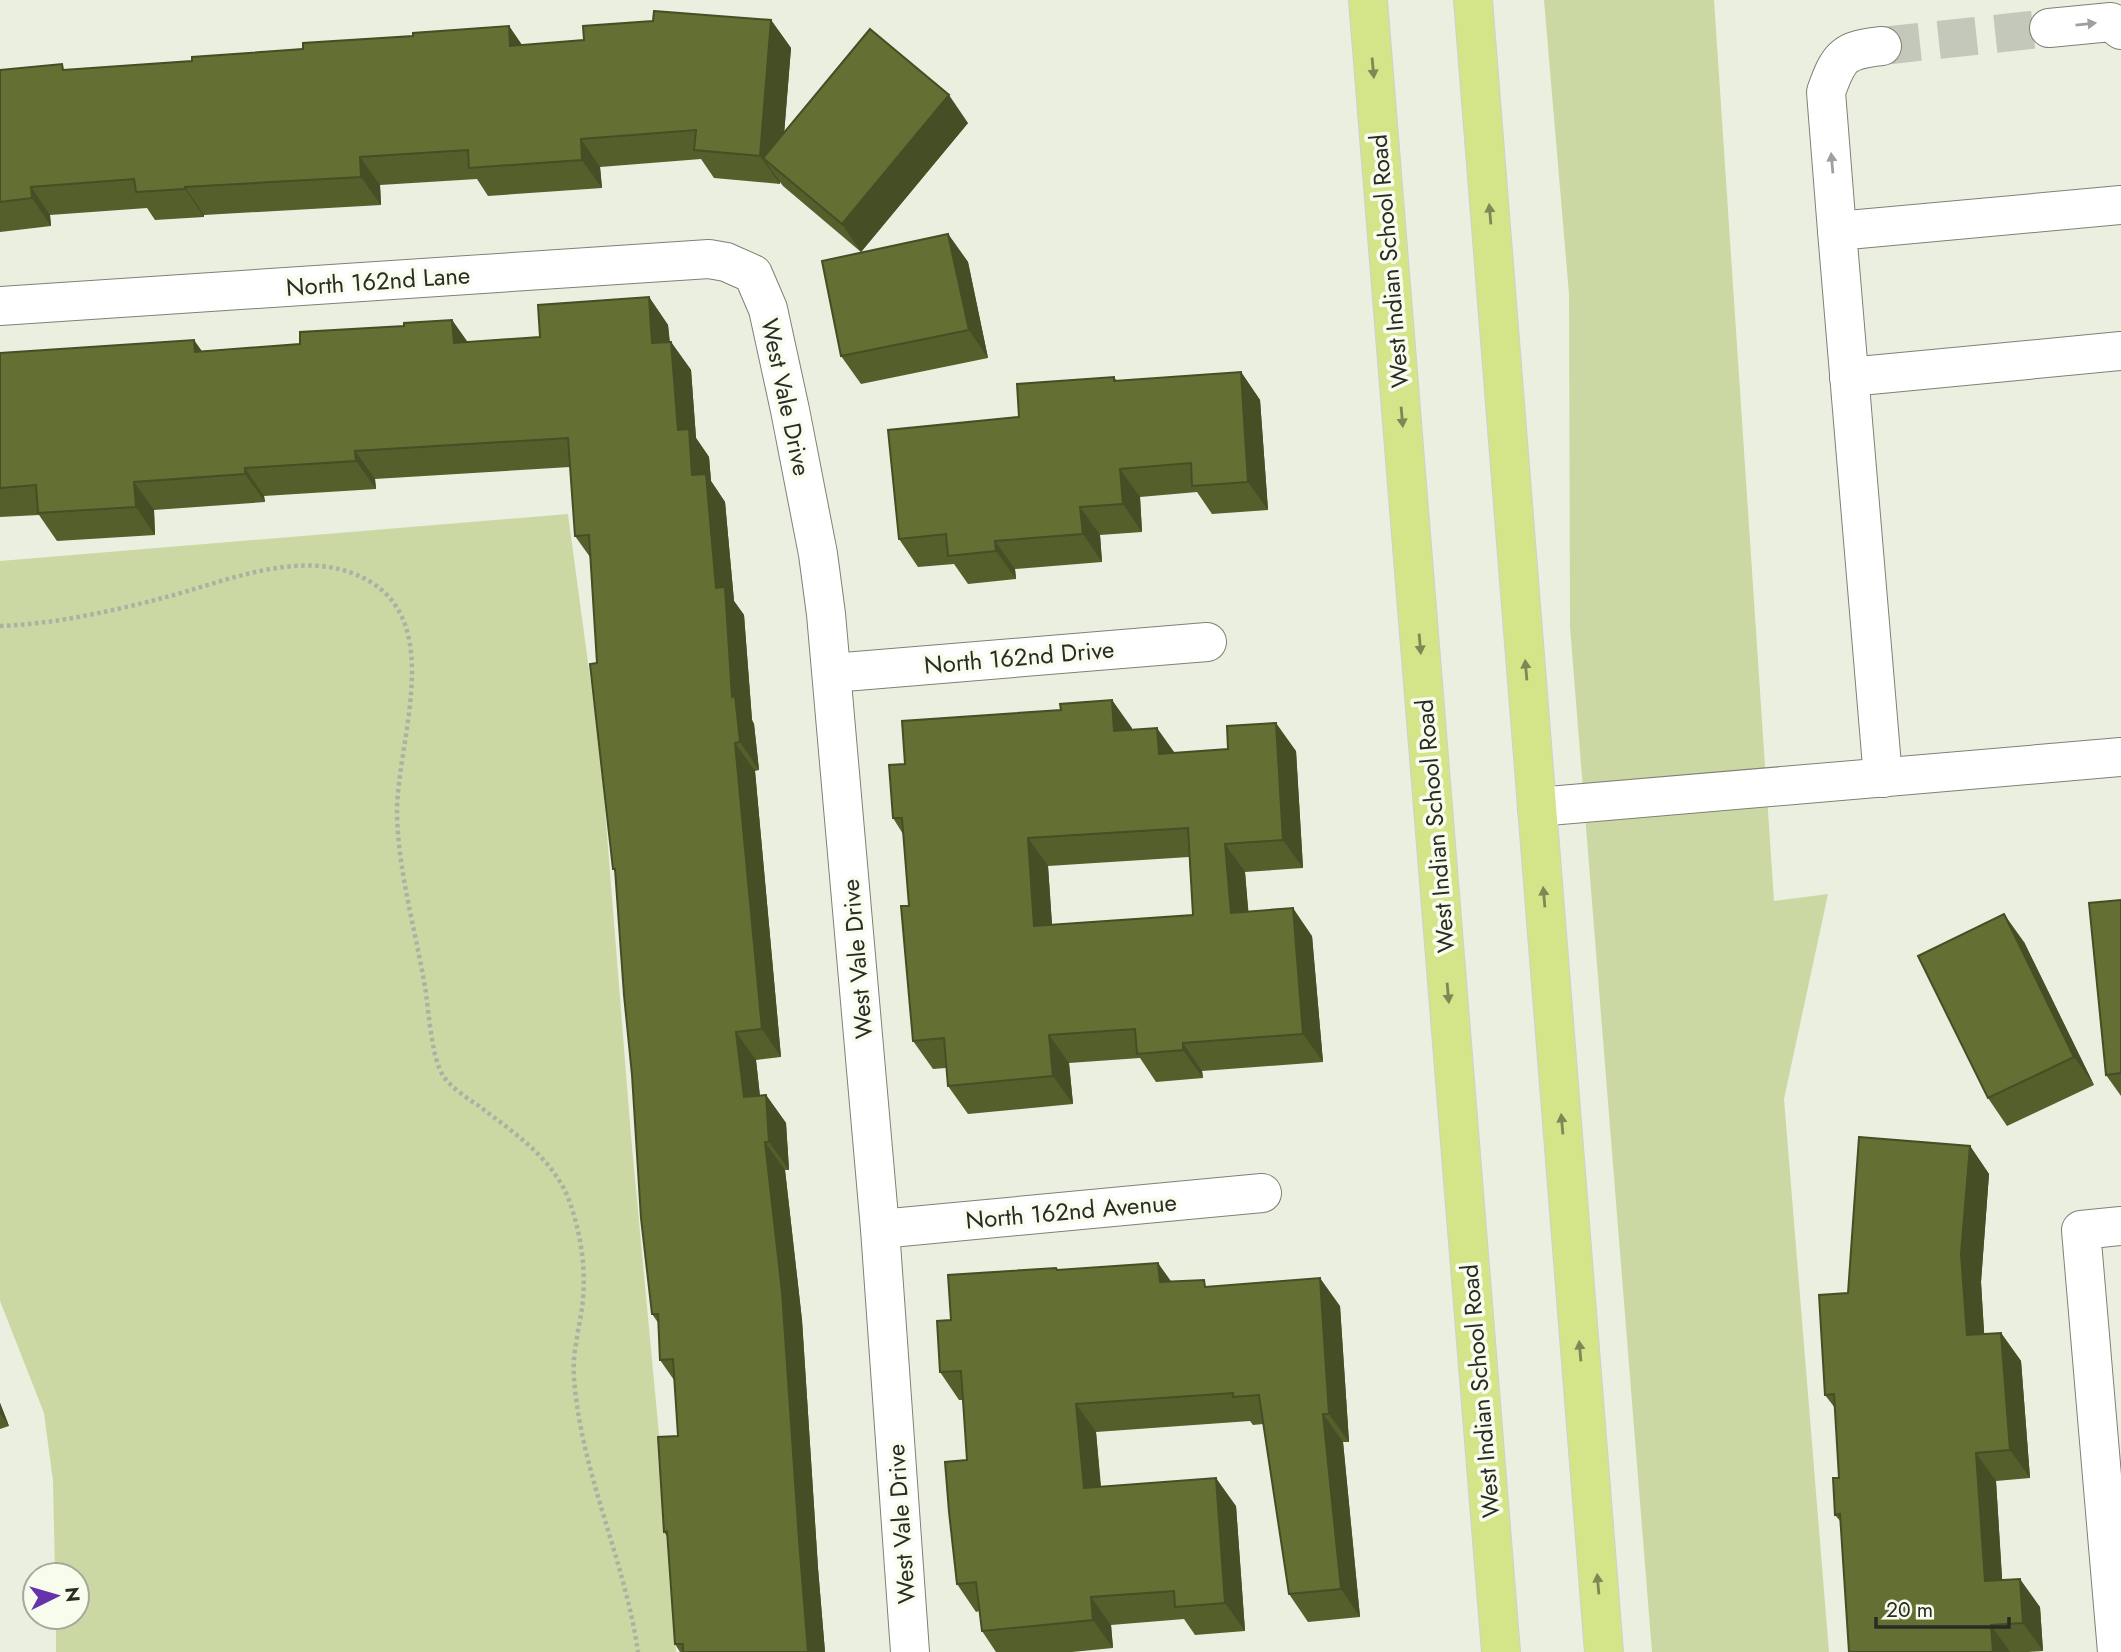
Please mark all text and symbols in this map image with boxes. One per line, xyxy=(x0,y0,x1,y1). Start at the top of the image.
one-way arrow xyxy=(2075,19,2097,30)
one-way arrow xyxy=(1368,57,1379,79)
street label: West Indian School Road xyxy=(1360,133,1418,389)
one-way arrow xyxy=(1826,152,1837,174)
one-way arrow xyxy=(1484,203,1495,225)
street label: North 162nd Lane xyxy=(285,257,471,305)
street label: West Vale Drive xyxy=(752,315,820,479)
one-way arrow xyxy=(1397,406,1408,428)
street label: North 162nd Drive xyxy=(923,631,1115,683)
one-way arrow xyxy=(1415,633,1426,655)
one-way arrow xyxy=(1520,659,1531,681)
street label: West Indian School Road xyxy=(1406,698,1464,954)
street label: West Vale Drive xyxy=(833,878,881,1040)
one-way arrow xyxy=(1538,886,1549,908)
one-way arrow xyxy=(1443,982,1454,1004)
one-way arrow xyxy=(1556,1113,1567,1135)
street label: North 162nd Avenue xyxy=(964,1184,1178,1238)
street label: West Indian School Road xyxy=(1451,1263,1509,1519)
one-way arrow xyxy=(1574,1340,1585,1362)
street label: West Vale Drive xyxy=(878,1443,924,1605)
north arrow xyxy=(21,1561,91,1631)
one-way arrow xyxy=(1592,1573,1603,1595)
text: N xyxy=(58,1586,87,1603)
scale bar xyxy=(1876,1586,2009,1630)
text: 20 m xyxy=(1886,1595,1933,1625)

